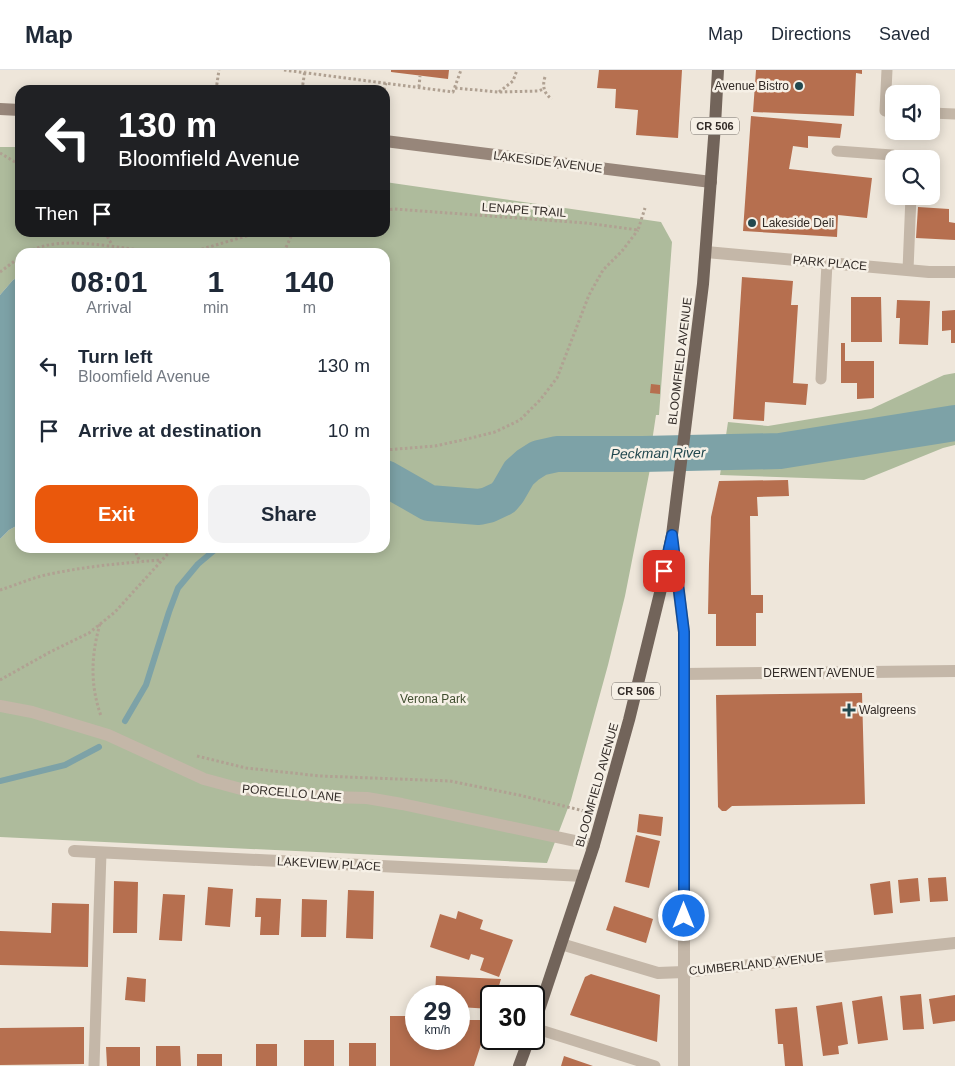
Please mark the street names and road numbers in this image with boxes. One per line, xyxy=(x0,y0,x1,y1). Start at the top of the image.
road number: CR 506 xyxy=(691,118,739,134)
street label: LAKESIDE AVENUE xyxy=(493,148,603,176)
street label: LENAPE TRAIL xyxy=(481,200,567,220)
street label: PARK PLACE xyxy=(792,253,868,273)
street label: BLOOMFIELD AVENUE xyxy=(665,296,695,426)
street label: DERWENT AVENUE xyxy=(763,666,875,680)
road number: CR 506 xyxy=(612,682,660,700)
street label: BLOOMFIELD AVENUE xyxy=(573,721,621,849)
street label: PORCELLO LANE xyxy=(242,782,342,804)
street label: LAKEVIEW PLACE xyxy=(277,854,381,874)
street label: CUMBERLAND AVENUE xyxy=(688,950,824,978)

